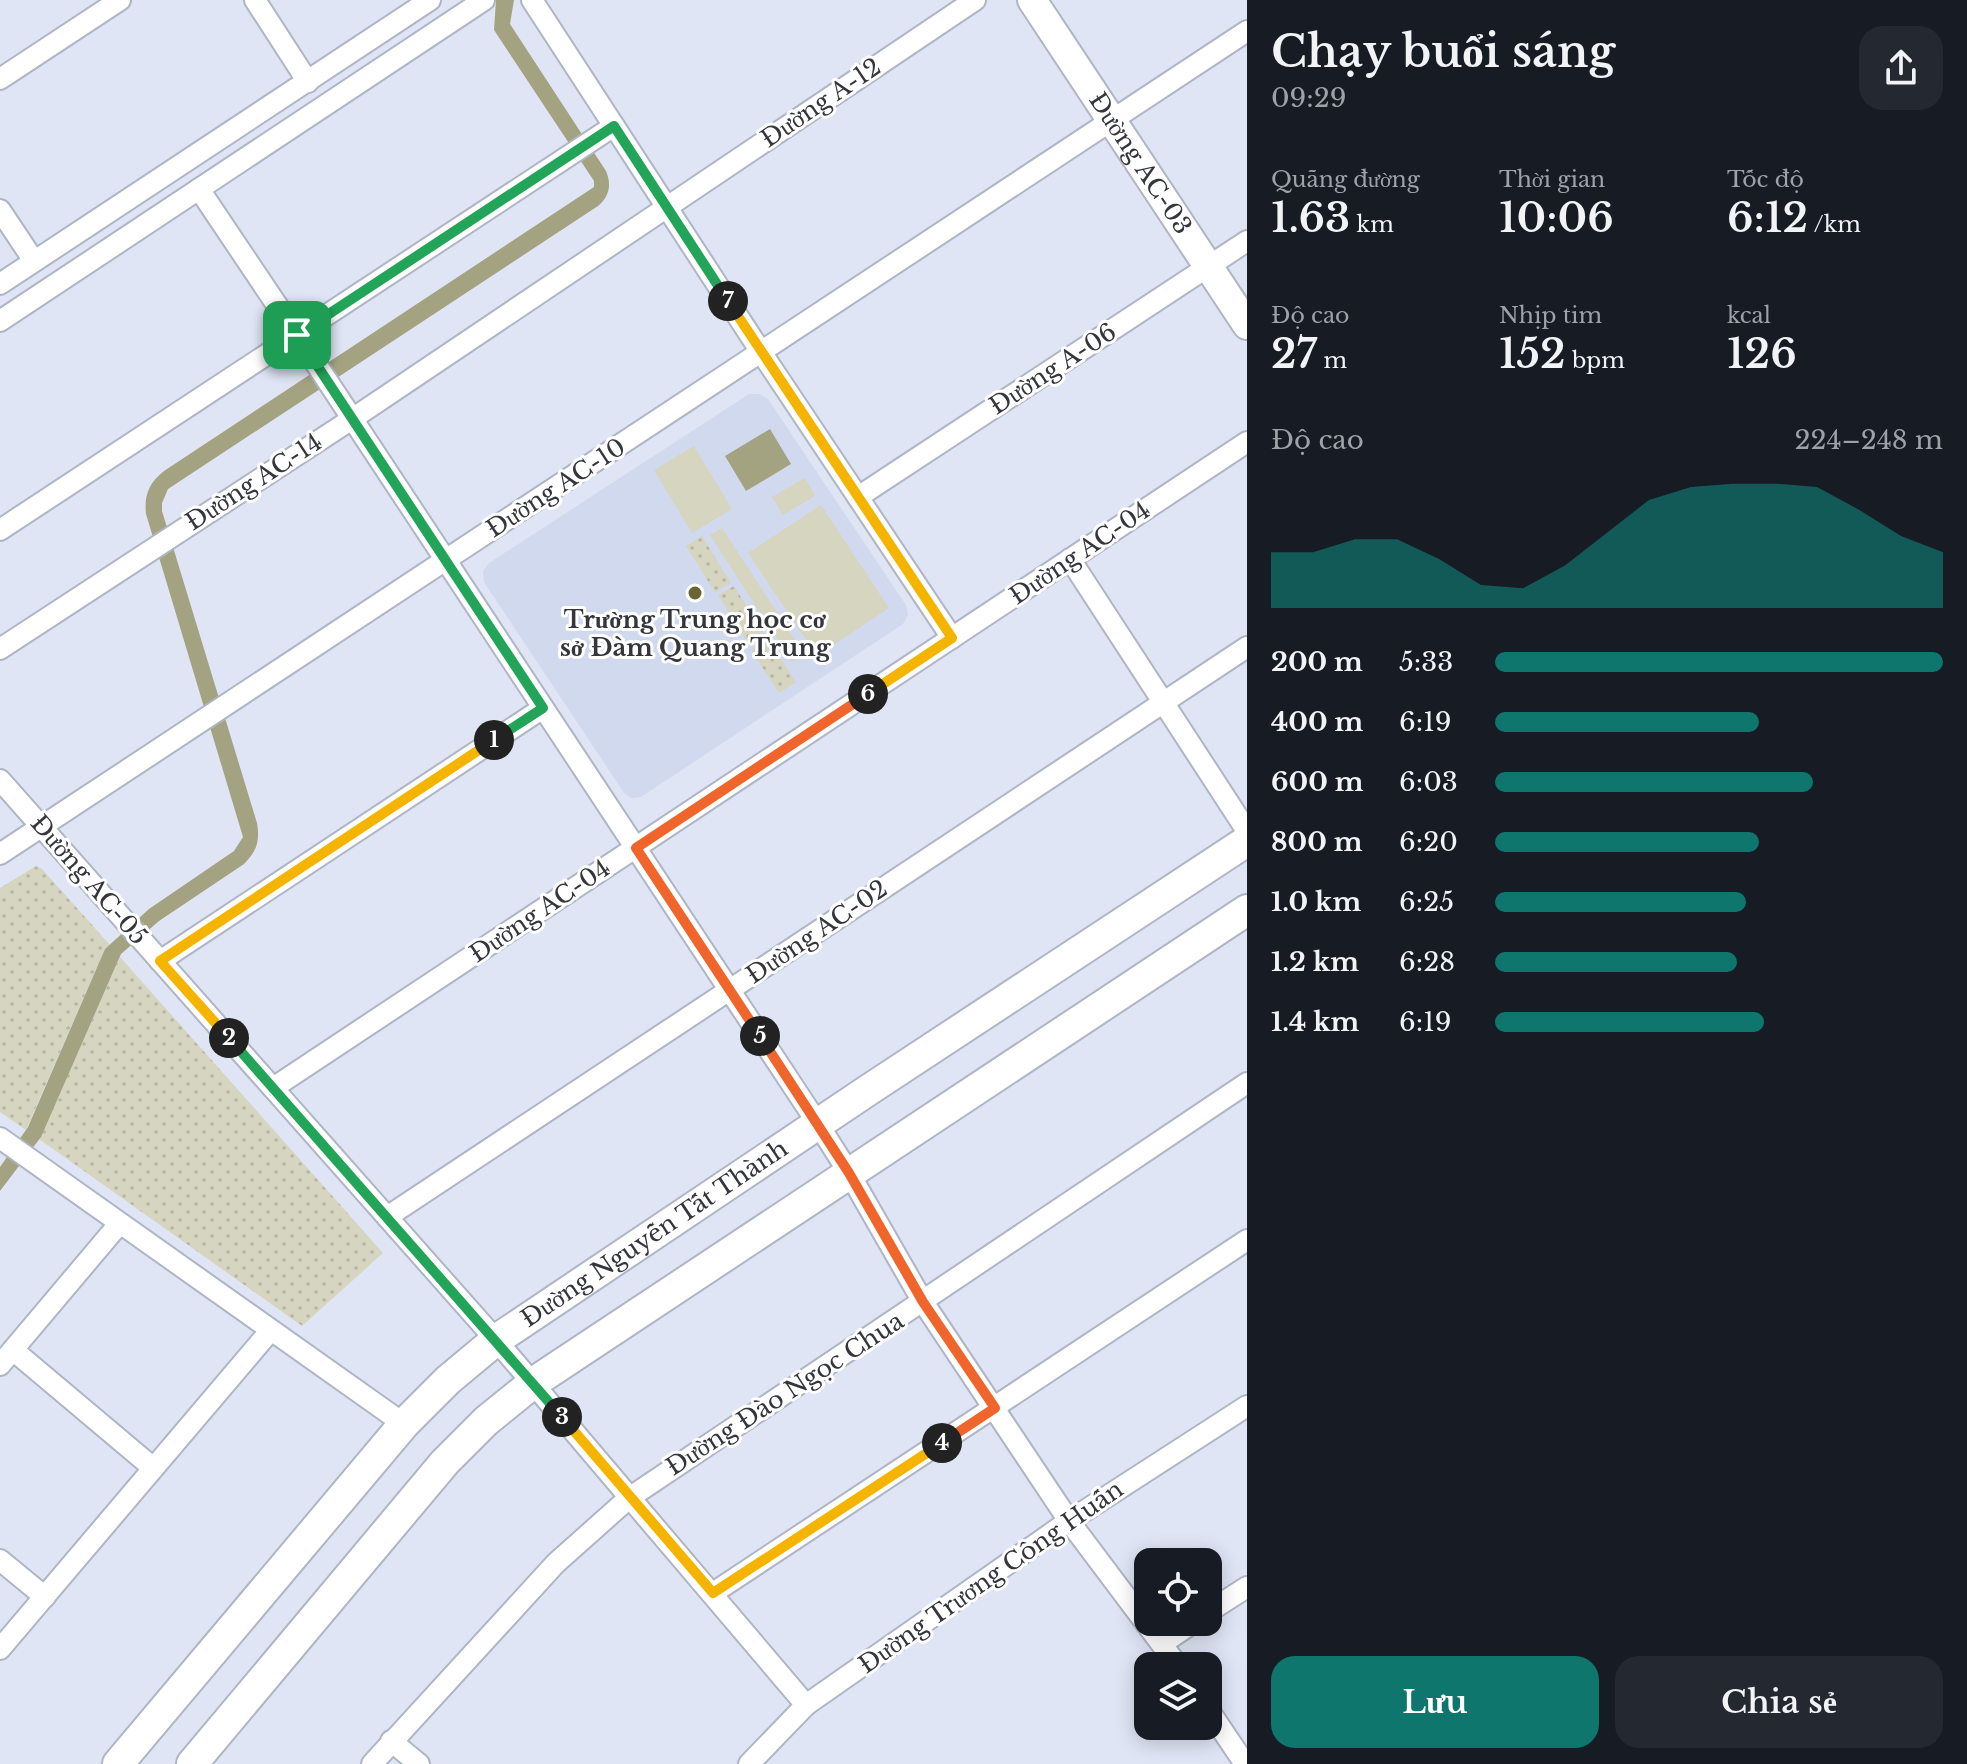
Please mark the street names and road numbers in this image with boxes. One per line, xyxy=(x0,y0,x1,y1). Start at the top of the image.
street label: Đường A-12 xyxy=(755,52,886,153)
street label: Đường AC-03 xyxy=(1083,87,1198,240)
street label: Đường A-06 xyxy=(984,317,1122,420)
street label: Đường AC-14 xyxy=(180,427,327,536)
street label: Đường AC-10 xyxy=(481,432,631,543)
street label: Đường AC-04 xyxy=(1004,495,1155,610)
street label: Đường AC-05 xyxy=(25,809,154,951)
street label: Đường AC-04 xyxy=(464,853,615,968)
street label: Đường AC-02 xyxy=(741,874,893,989)
street label: Đường Nguyễn Tất Thành xyxy=(515,1133,793,1333)
street label: Đường Đào Ngọc Chua xyxy=(661,1306,909,1481)
street label: Đường Trương Công Huấn xyxy=(853,1474,1128,1679)

